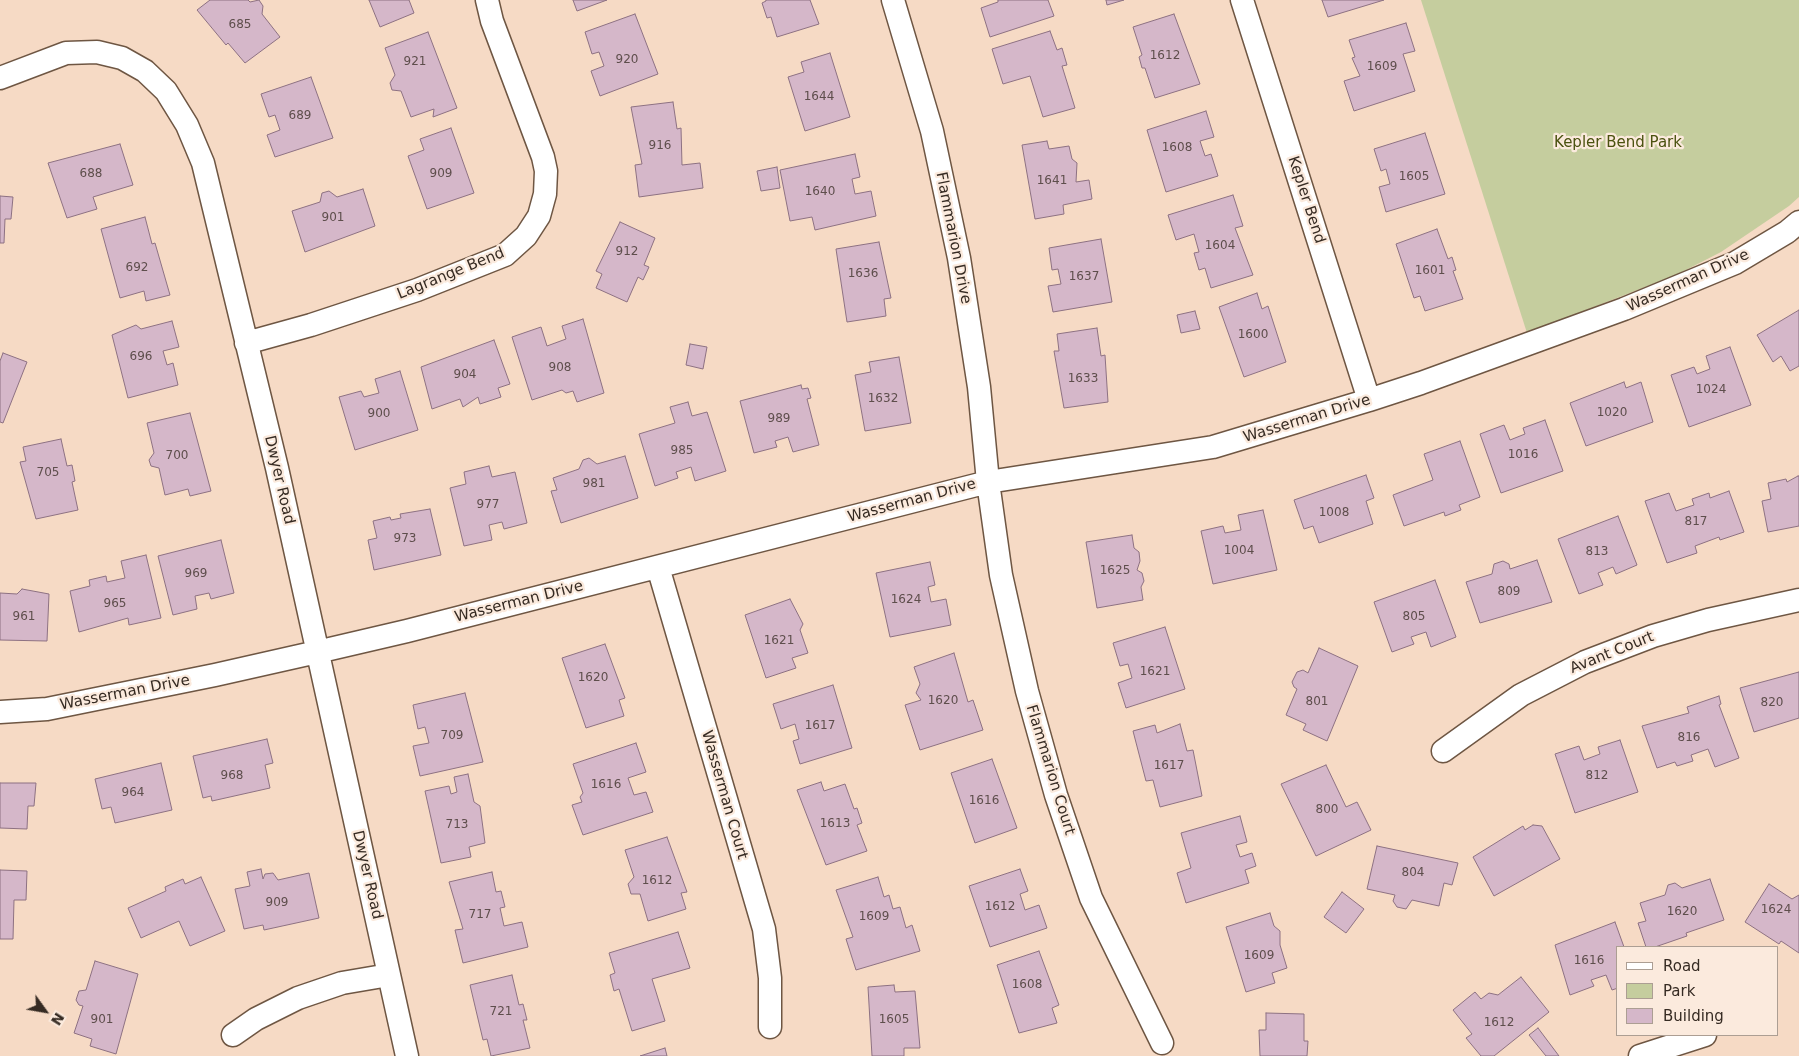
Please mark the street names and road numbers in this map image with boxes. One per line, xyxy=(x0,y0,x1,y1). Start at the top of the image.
street label: Kepler Bend xyxy=(1283,154,1329,246)
street label: Flammarion Drive xyxy=(931,170,975,306)
street label: Lagrange Bend xyxy=(395,244,507,304)
street label: Wasserman Drive xyxy=(1624,246,1752,316)
street label: Wasserman Drive xyxy=(1241,391,1373,447)
street label: Dwyer Road xyxy=(260,434,298,526)
street label: Wasserman Drive xyxy=(846,475,978,527)
street label: Wasserman Drive xyxy=(453,577,585,627)
street label: Avant Court xyxy=(1567,628,1657,678)
street label: Wasserman Drive xyxy=(59,672,191,714)
street label: Flammarion Court xyxy=(1022,703,1078,837)
street label: Wasserman Court xyxy=(697,729,751,861)
street label: Dwyer Road xyxy=(348,829,386,921)

